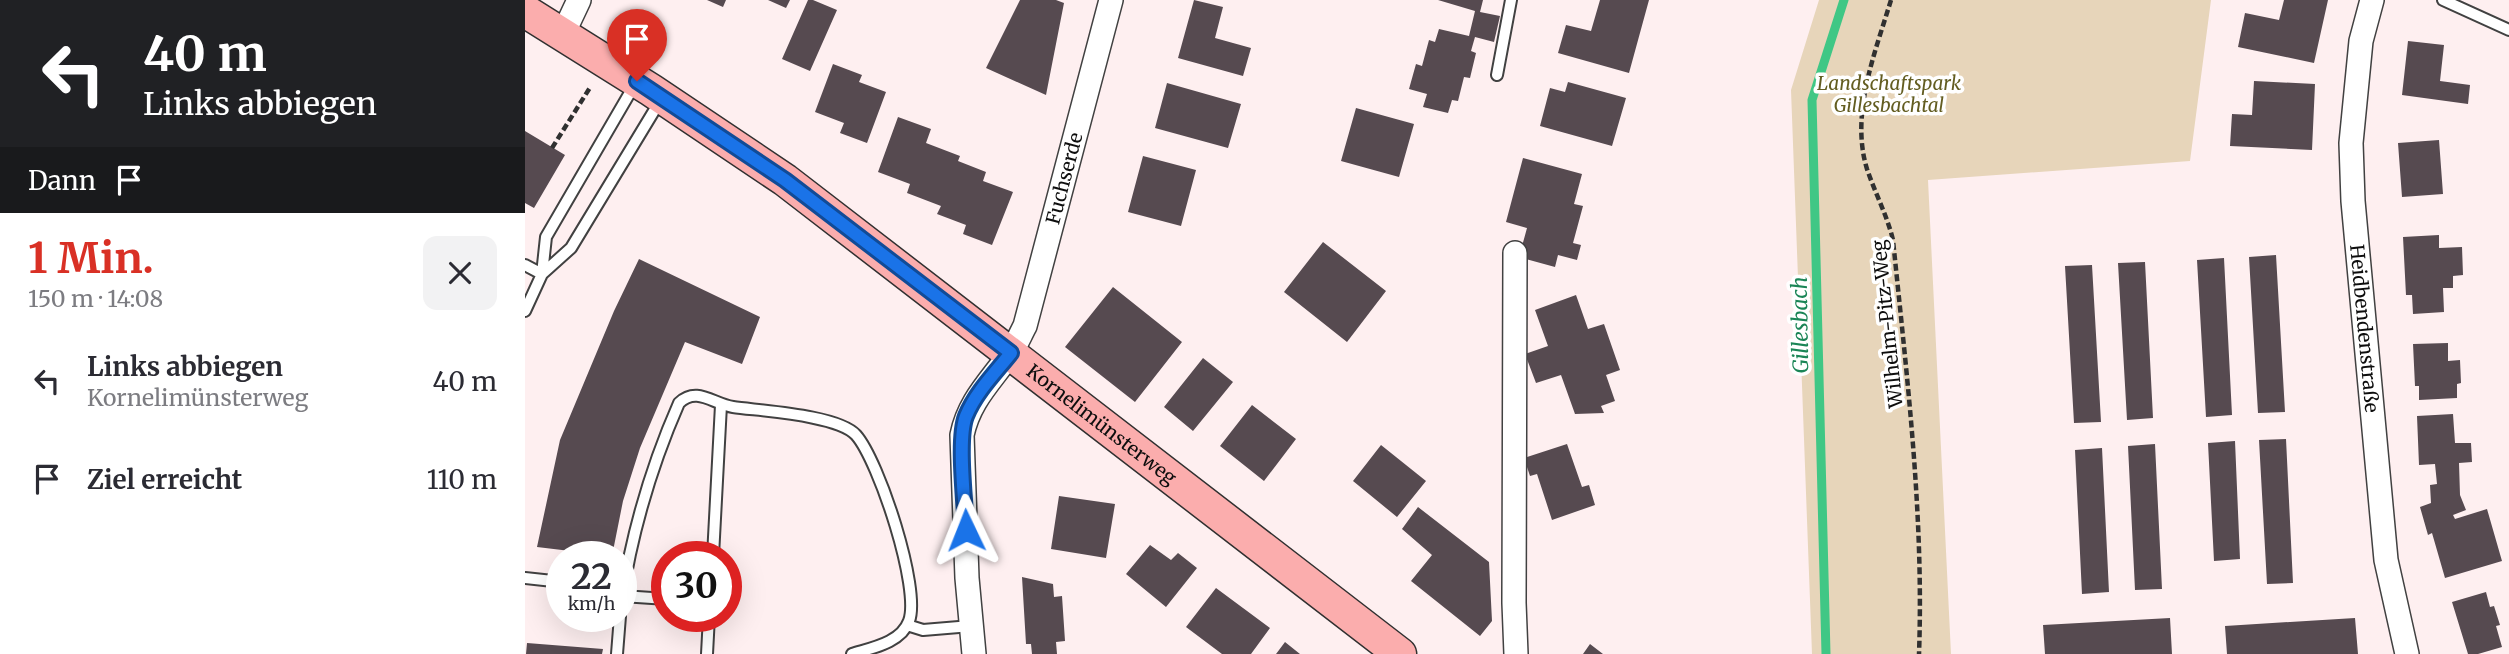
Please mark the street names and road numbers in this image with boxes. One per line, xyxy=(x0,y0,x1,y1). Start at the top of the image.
street label: Fuchserde xyxy=(1040,130,1088,227)
street label: Wilhelm-Pitz-Weg xyxy=(1866,238,1908,410)
street label: Heidbendenstraße xyxy=(2345,243,2384,414)
street label: Kornelimünsterweg xyxy=(1022,359,1182,490)

